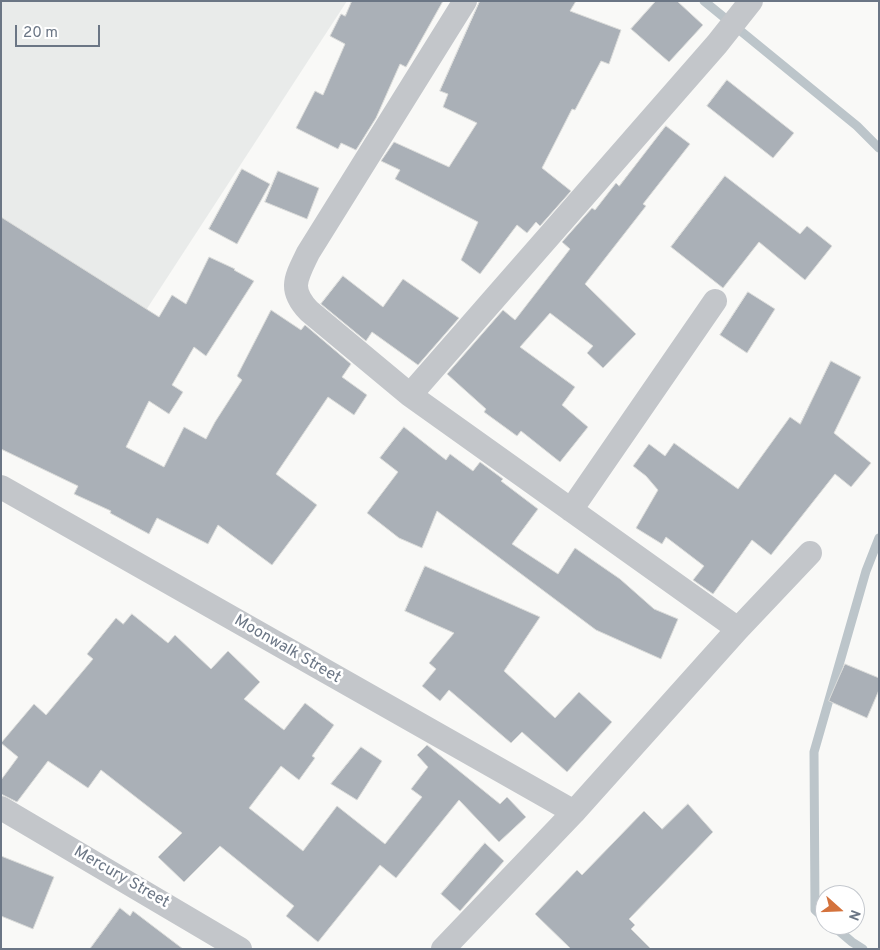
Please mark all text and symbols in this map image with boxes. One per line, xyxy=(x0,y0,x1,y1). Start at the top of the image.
scale bar xyxy=(18,15,102,47)
text: 20 m xyxy=(23,24,58,43)
street label: Moonwalk Street xyxy=(230,612,344,688)
street label: Mercury Street xyxy=(70,843,172,913)
north arrow xyxy=(815,885,865,935)
text: N xyxy=(844,907,863,923)

